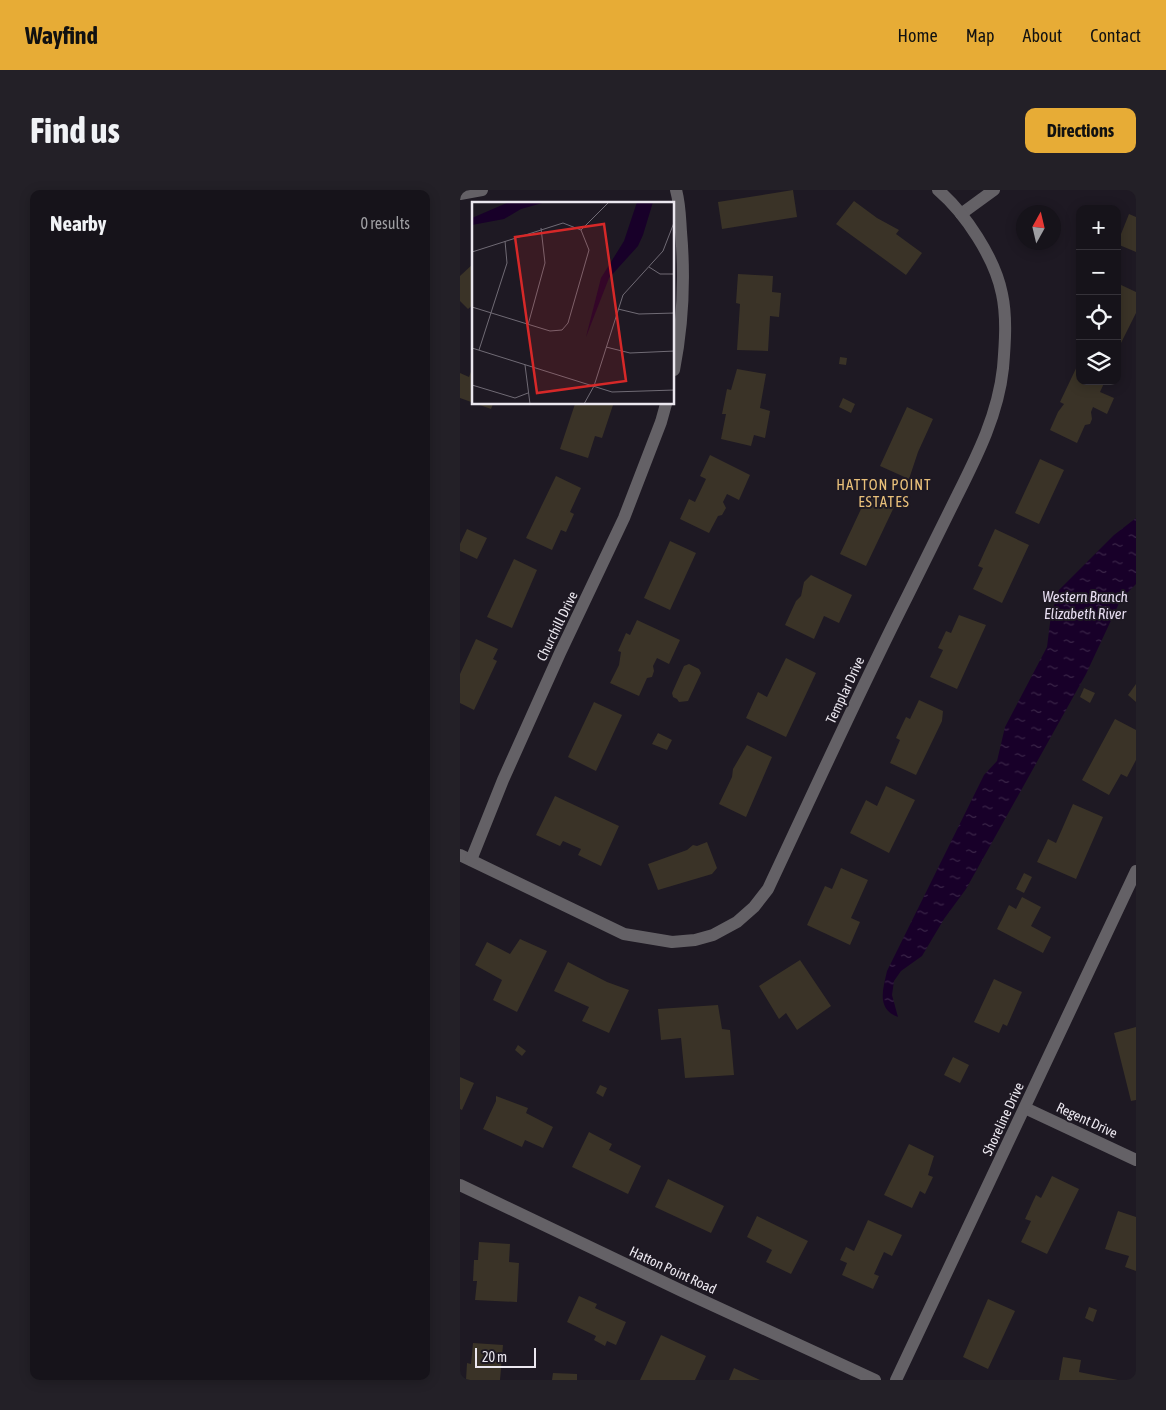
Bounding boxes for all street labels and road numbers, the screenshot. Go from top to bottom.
street label: Churchill Drive [533,588,581,664]
street label: Templar Drive [823,654,867,726]
street label: Shoreline Drive [979,1080,1027,1158]
street label: Regent Drive [1054,1099,1120,1141]
street label: Hatton Point Road [627,1243,719,1297]

